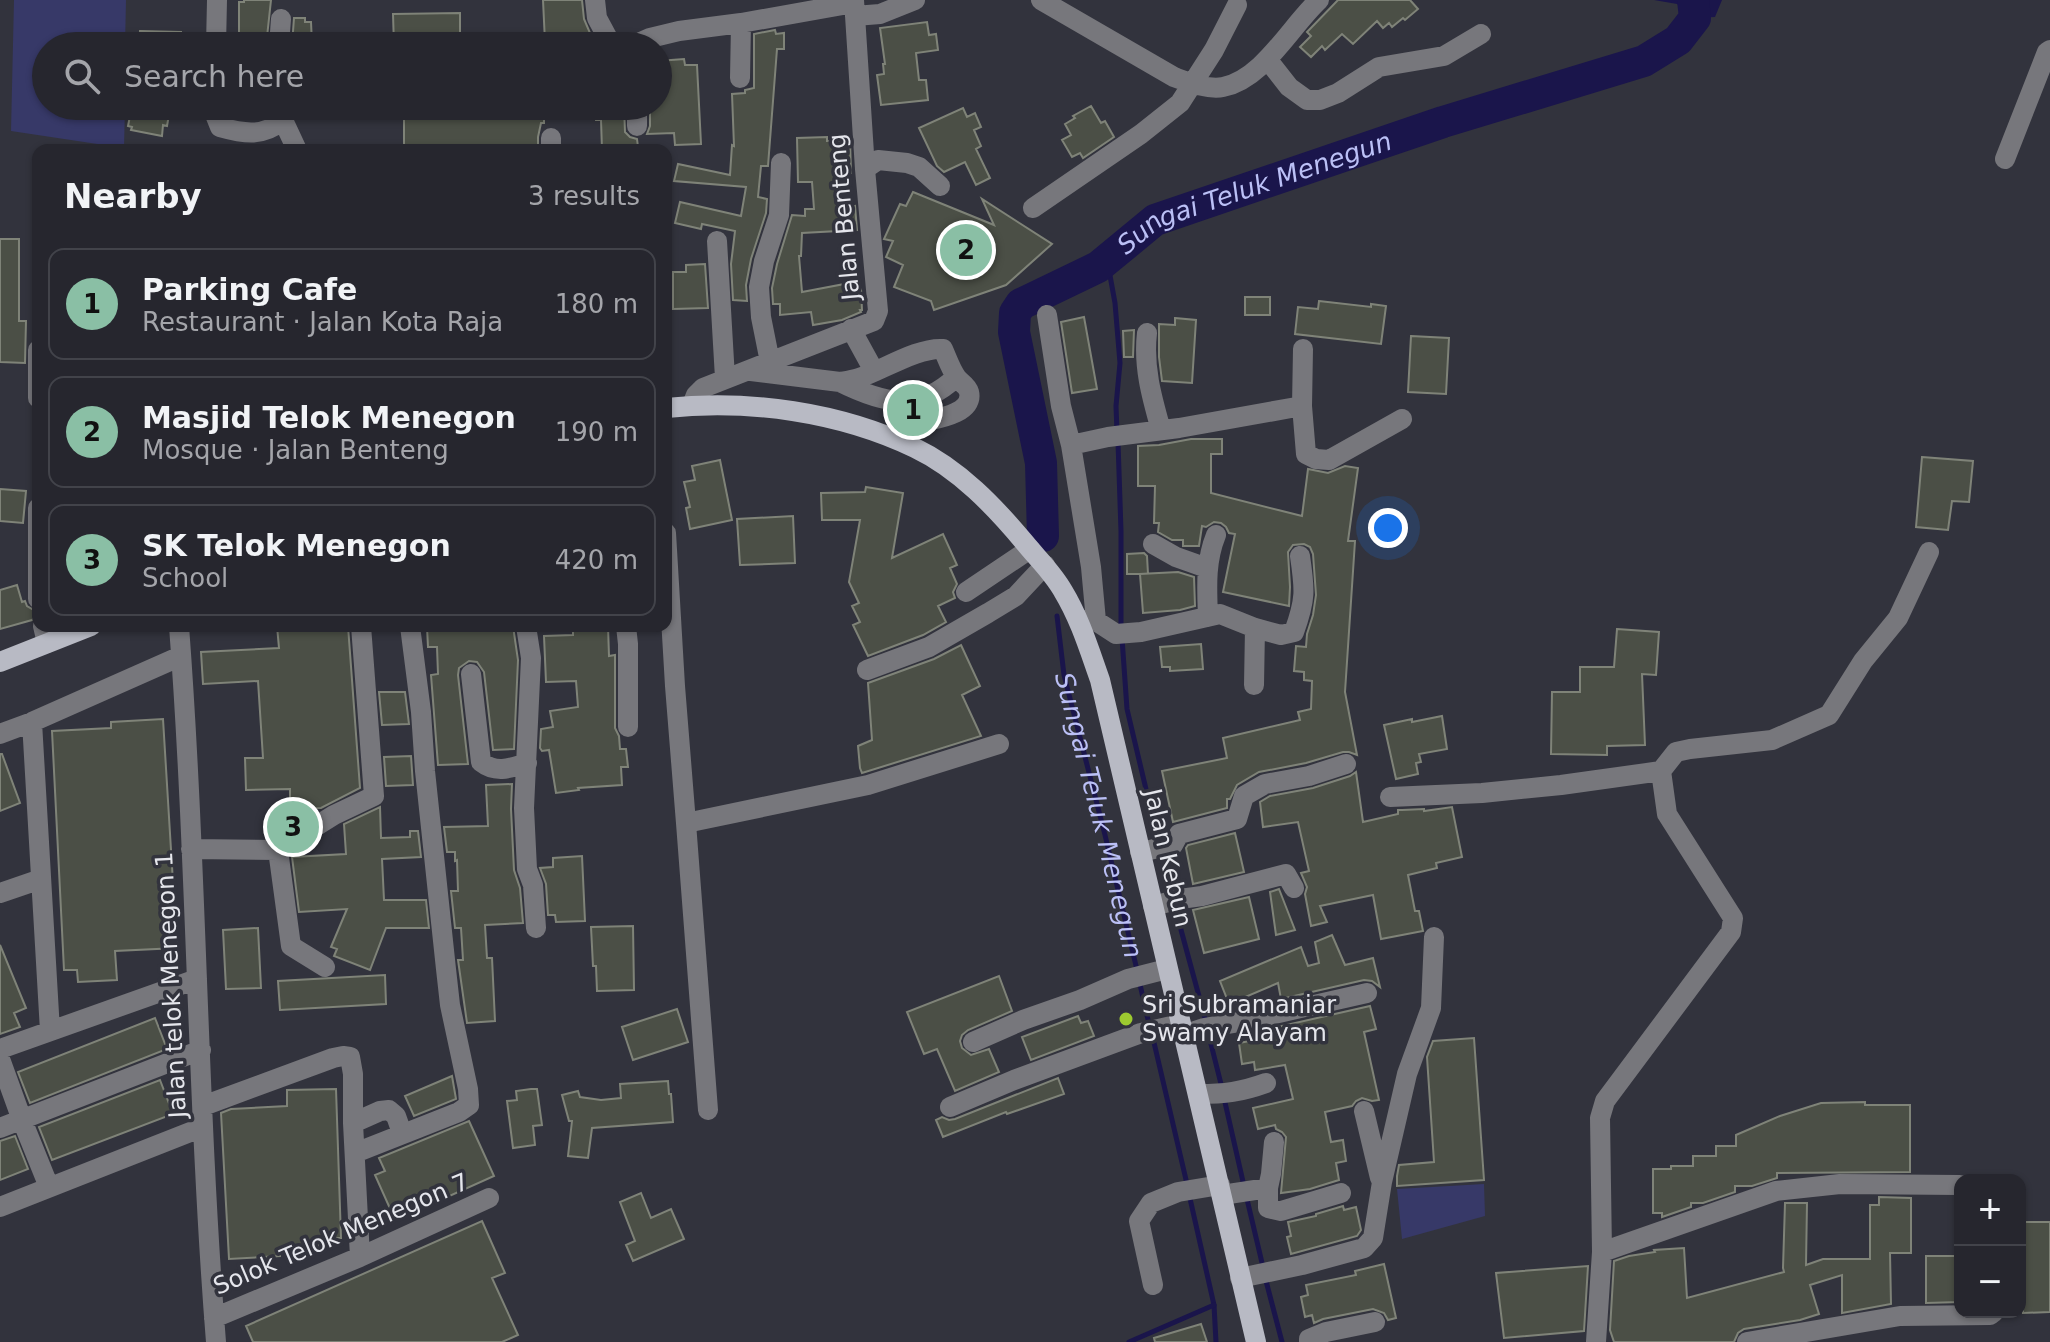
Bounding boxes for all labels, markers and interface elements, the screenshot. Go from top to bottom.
search box [32,32,672,120]
icon: search [60,54,104,98]
text: Search here [124,59,304,94]
water label: Sungai Teluk Menegun [1111,126,1395,260]
street label: Jalan Benteng [823,133,865,303]
text: Nearby [64,176,202,216]
text: 3 results [528,181,640,211]
pin: 2 [940,220,992,280]
text: Parking Cafe [142,272,357,307]
text: 1 [83,289,101,319]
text: 180 m [555,289,638,319]
text: Restaurant · Jalan Kota Raja [142,307,503,337]
pin: 1 [887,380,939,440]
text: Masjid Telok Menegon [142,400,516,435]
text: 2 [83,417,101,447]
text: 190 m [555,417,638,447]
text: Mosque · Jalan Benteng [142,435,449,465]
your location [1368,508,1408,548]
text: SK Telok Menegon [142,528,451,563]
text: 3 [83,545,101,575]
text: 420 m [555,545,638,575]
text: School [142,563,228,593]
water label: Sungai Teluk Menegun [1049,669,1149,961]
street label: Jalan Kebun [1138,784,1197,930]
pin: 3 [267,797,319,857]
street label: Jalan telok Menegon 1 [150,851,192,1121]
place label: Sri Subramaniar Swamy Alayam [1142,991,1336,1047]
marker: Sri Subramaniar Swamy Alayam [1117,1010,1135,1028]
street label: Solok Telok Menegon 7 [209,1167,473,1301]
map controls [1954,1174,2026,1318]
button: + [1954,1174,2026,1246]
button: − [1954,1246,2026,1318]

